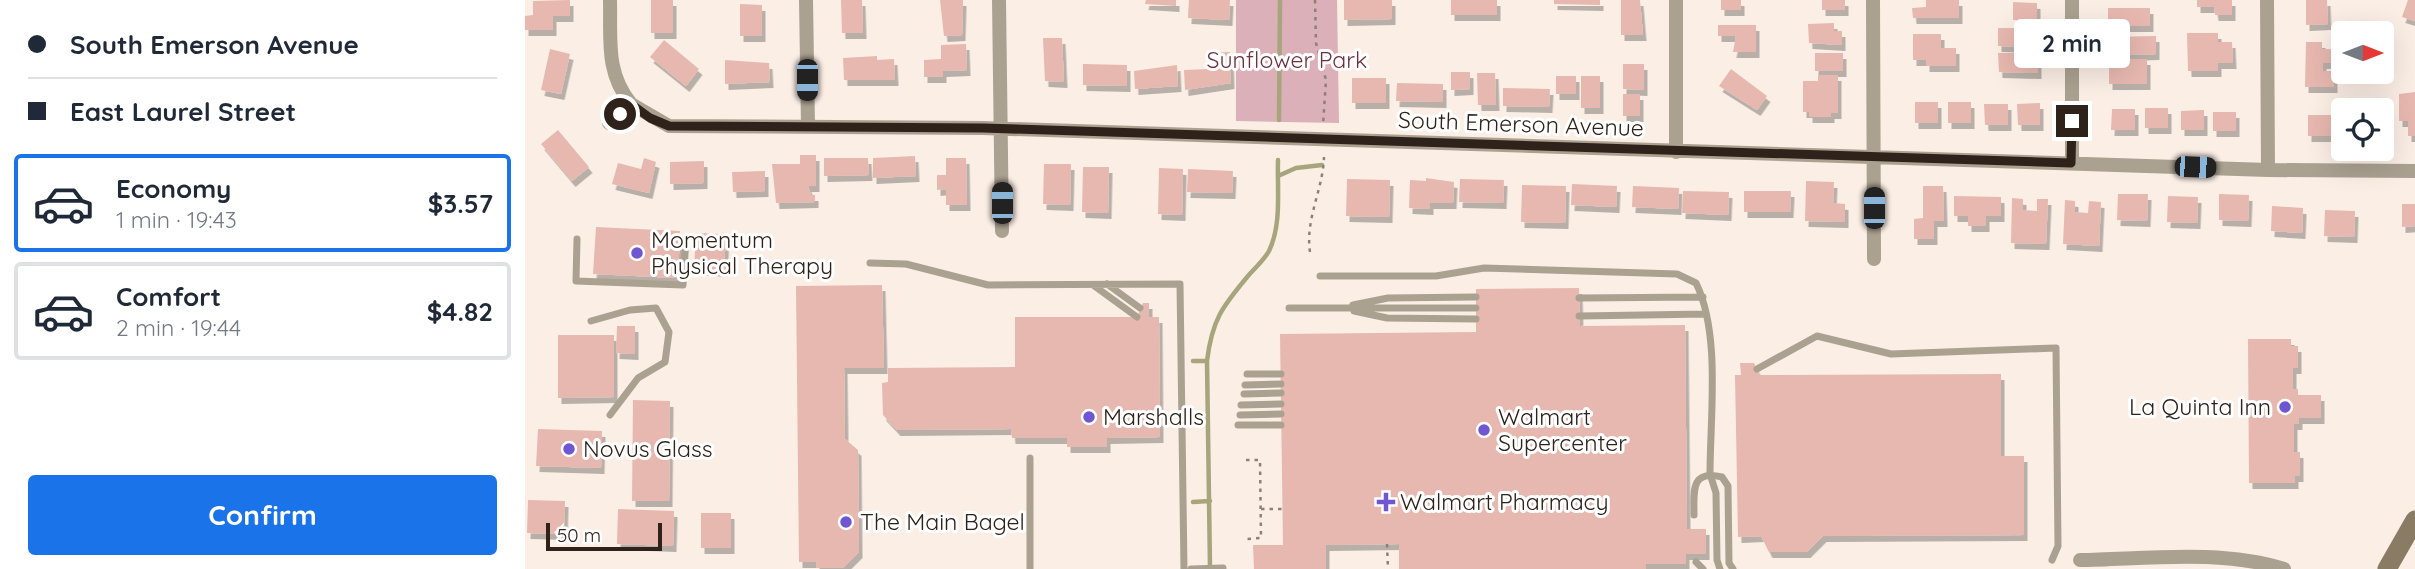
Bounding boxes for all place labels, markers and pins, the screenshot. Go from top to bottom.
place label: Momentum Physical Therapy [651,225,833,280]
marker: Momentum Physical Therapy [629,245,645,261]
place label: La Quinta Inn [2129,392,2271,421]
marker: La Quinta Inn [2277,399,2293,415]
place label: Marshalls [1103,402,1204,431]
place label: Walmart Supercenter [1498,402,1627,457]
marker: Marshalls [1081,409,1097,425]
marker: Walmart Supercenter [1476,422,1492,438]
place label: Novus Glass [583,434,713,463]
marker: Novus Glass [561,441,577,457]
place label: Walmart Pharmacy [1400,487,1609,516]
marker: Walmart Pharmacy [1378,494,1394,510]
place label: The Main Bagel [860,507,1025,536]
marker: The Main Bagel [838,514,854,530]

